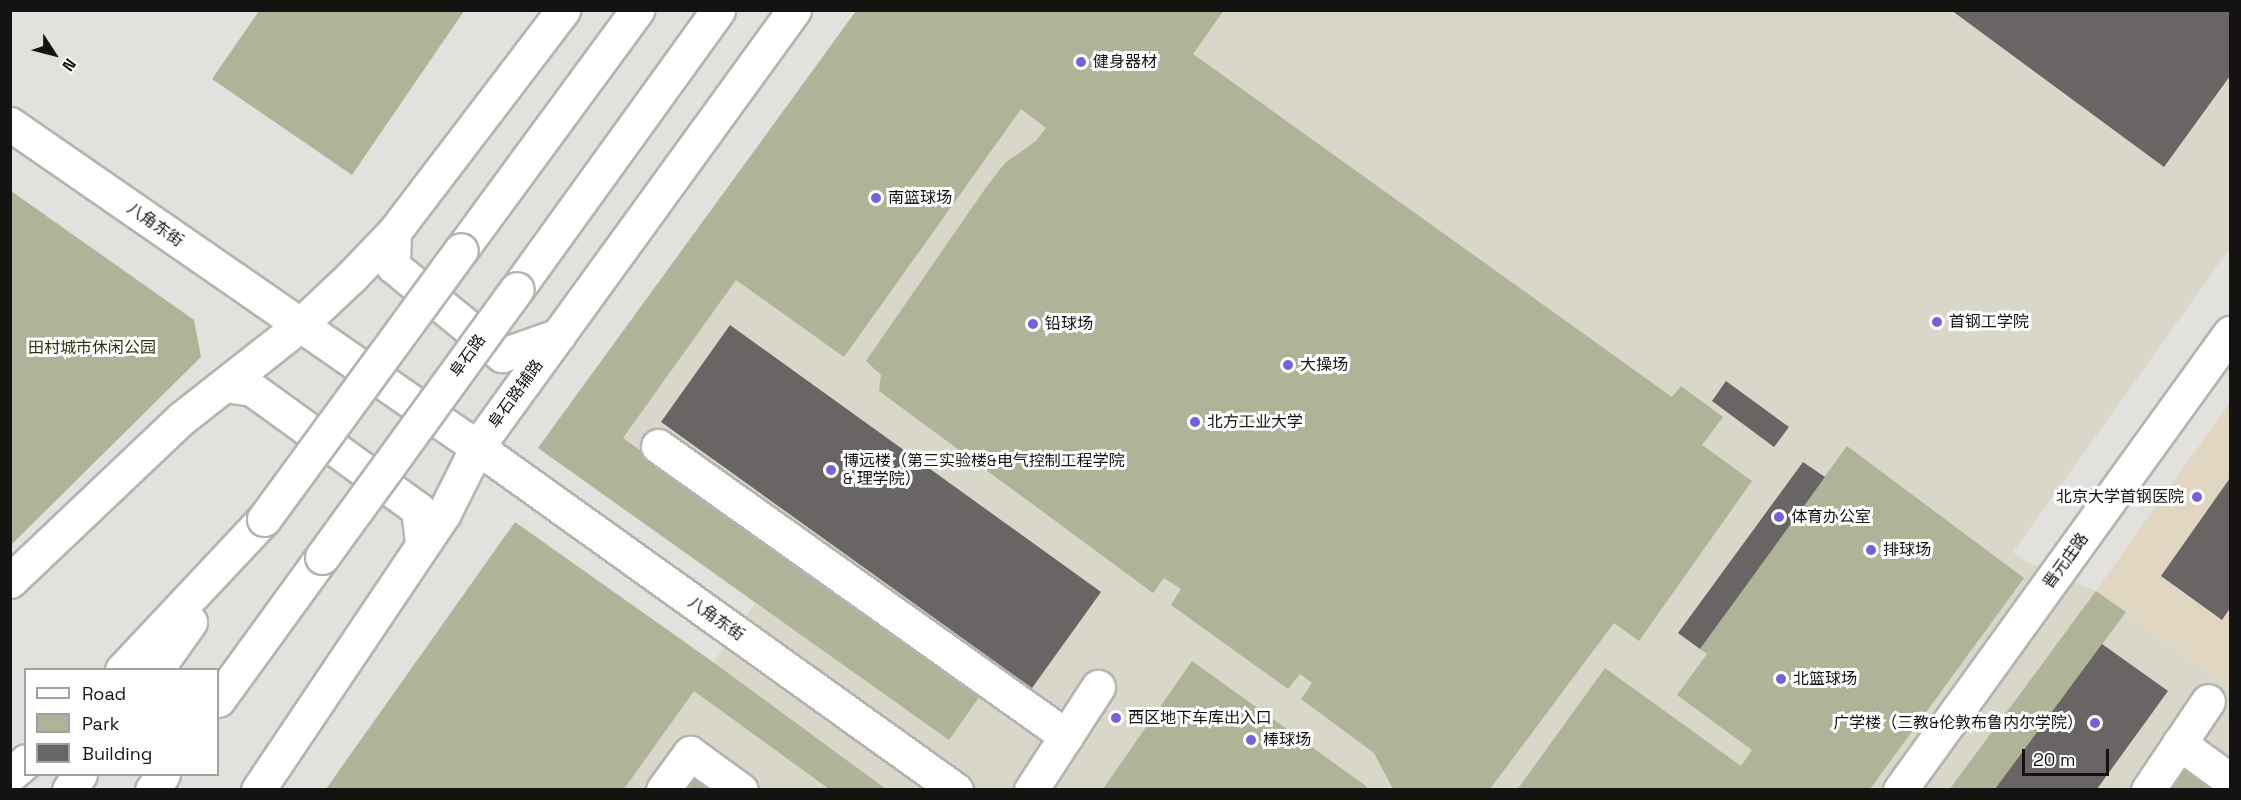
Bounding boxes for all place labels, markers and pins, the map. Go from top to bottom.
place label: 健身器材 [1093,52,1157,72]
marker: 健身器材 [1074,55,1088,69]
place label: 南篮球场 [888,188,952,208]
marker: 南篮球场 [869,191,883,205]
place label: 首钢工学院 [1949,312,2029,332]
place label: 铅球场 [1045,314,1093,334]
marker: 首钢工学院 [1930,315,1944,329]
marker: 铅球场 [1026,317,1040,331]
place label: 大操场 [1300,355,1348,375]
marker: 大操场 [1281,358,1295,372]
place label: 北方工业大学 [1207,412,1303,432]
marker: 北方工业大学 [1188,415,1202,429]
place label: 博远楼（第三实验楼&电气控制工程学院 & 理学院） [843,451,1125,489]
marker: 博远楼（第三实验楼&电气控制工程学院 & 理学院） [824,463,838,477]
place label: 北京大学首钢医院 [2056,487,2184,507]
marker: 北京大学首钢医院 [2188,488,2206,506]
place label: 体育办公室 [1791,507,1871,527]
marker: 体育办公室 [1772,510,1786,524]
place label: 排球场 [1883,540,1931,560]
marker: 排球场 [1864,543,1878,557]
place label: 北篮球场 [1793,669,1857,689]
marker: 北篮球场 [1774,672,1788,686]
place label: 西区地下车库出入口 [1128,708,1272,728]
marker: 西区地下车库出入口 [1109,711,1123,725]
place label: 广学楼（三教&伦敦布鲁内尔学院） [1833,713,2083,733]
marker: 广学楼（三教&伦敦布鲁内尔学院） [2088,716,2102,730]
place label: 棒球场 [1263,730,1311,750]
marker: 棒球场 [1244,733,1258,747]

